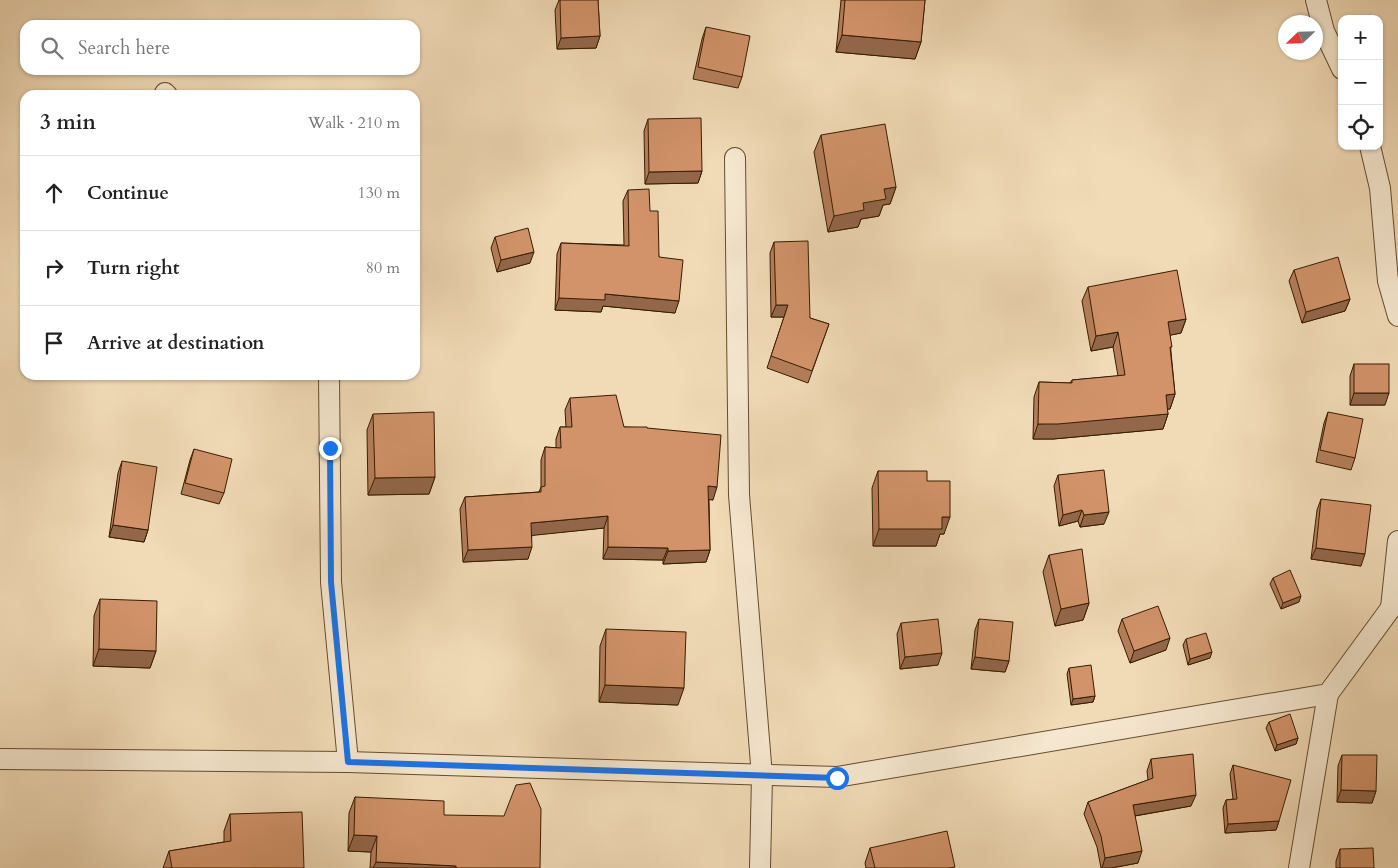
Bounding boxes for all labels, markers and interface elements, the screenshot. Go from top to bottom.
north arrow [1278,15,1323,60]
map controls [1338,15,1383,150]
button: + [1338,15,1383,60]
search box [20,20,420,75]
icon: search [38,34,66,62]
text: Search here [78,35,170,61]
button: − [1338,60,1383,105]
button: locate [1338,105,1383,150]
text: 3 min [40,108,96,137]
text: Walk · 210 m [308,112,400,134]
icon: ahead [40,179,68,207]
text: Continue [87,180,169,206]
text: 130 m [358,182,400,204]
icon: right [40,254,68,282]
text: Turn right [87,255,179,281]
text: 80 m [366,257,400,279]
icon: arrive [40,329,68,357]
text: Arrive at destination [87,330,264,356]
route end [319,437,342,460]
route start [826,767,849,790]

